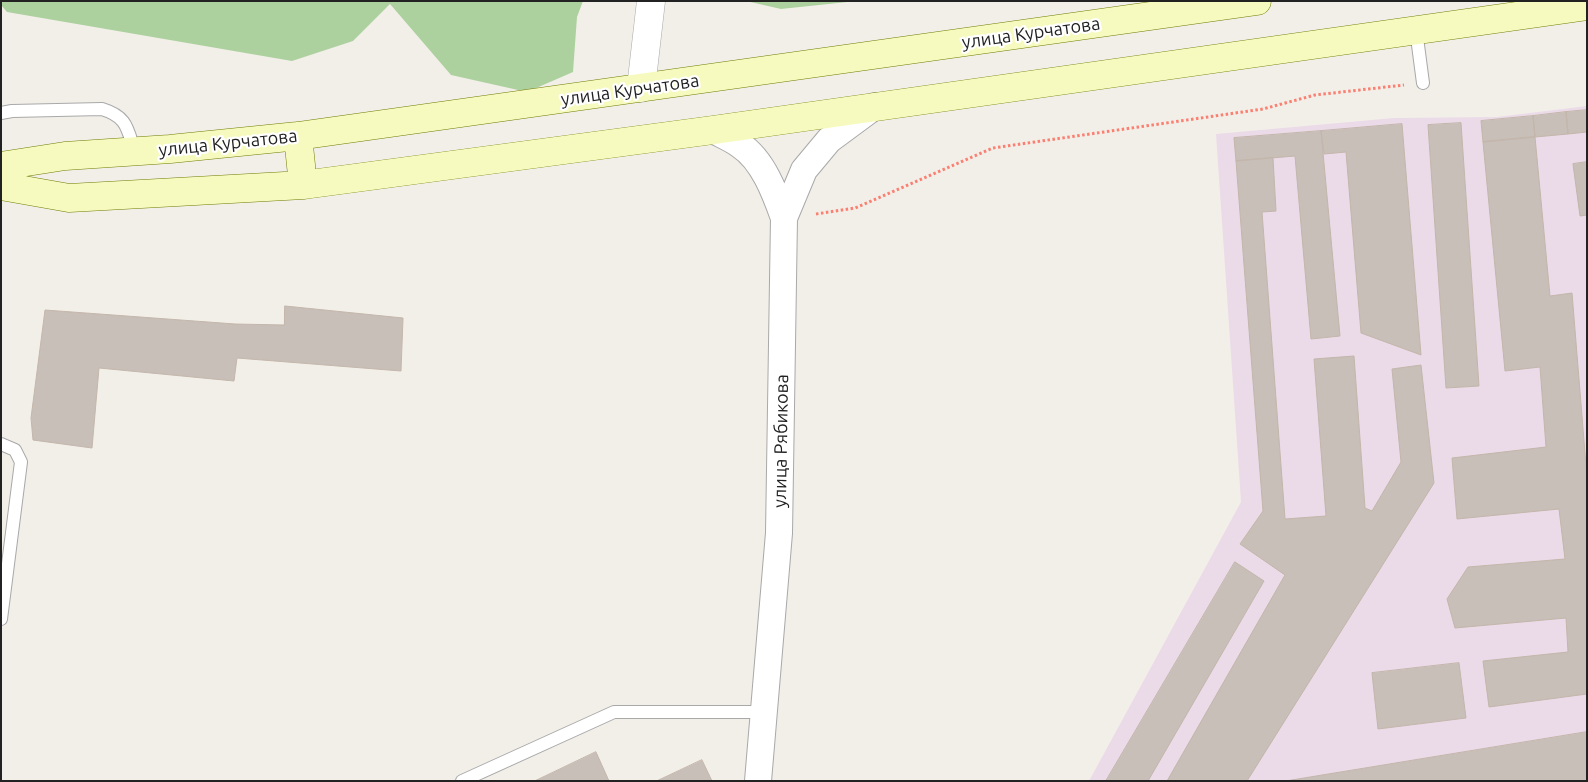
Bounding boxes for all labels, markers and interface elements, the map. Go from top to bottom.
street label: улица Курчатова [961,13,1101,53]
street label: улица Курчатова [560,70,700,110]
street label: улица Курчатова [158,125,298,161]
street label: улица Рябикова [769,374,793,508]

